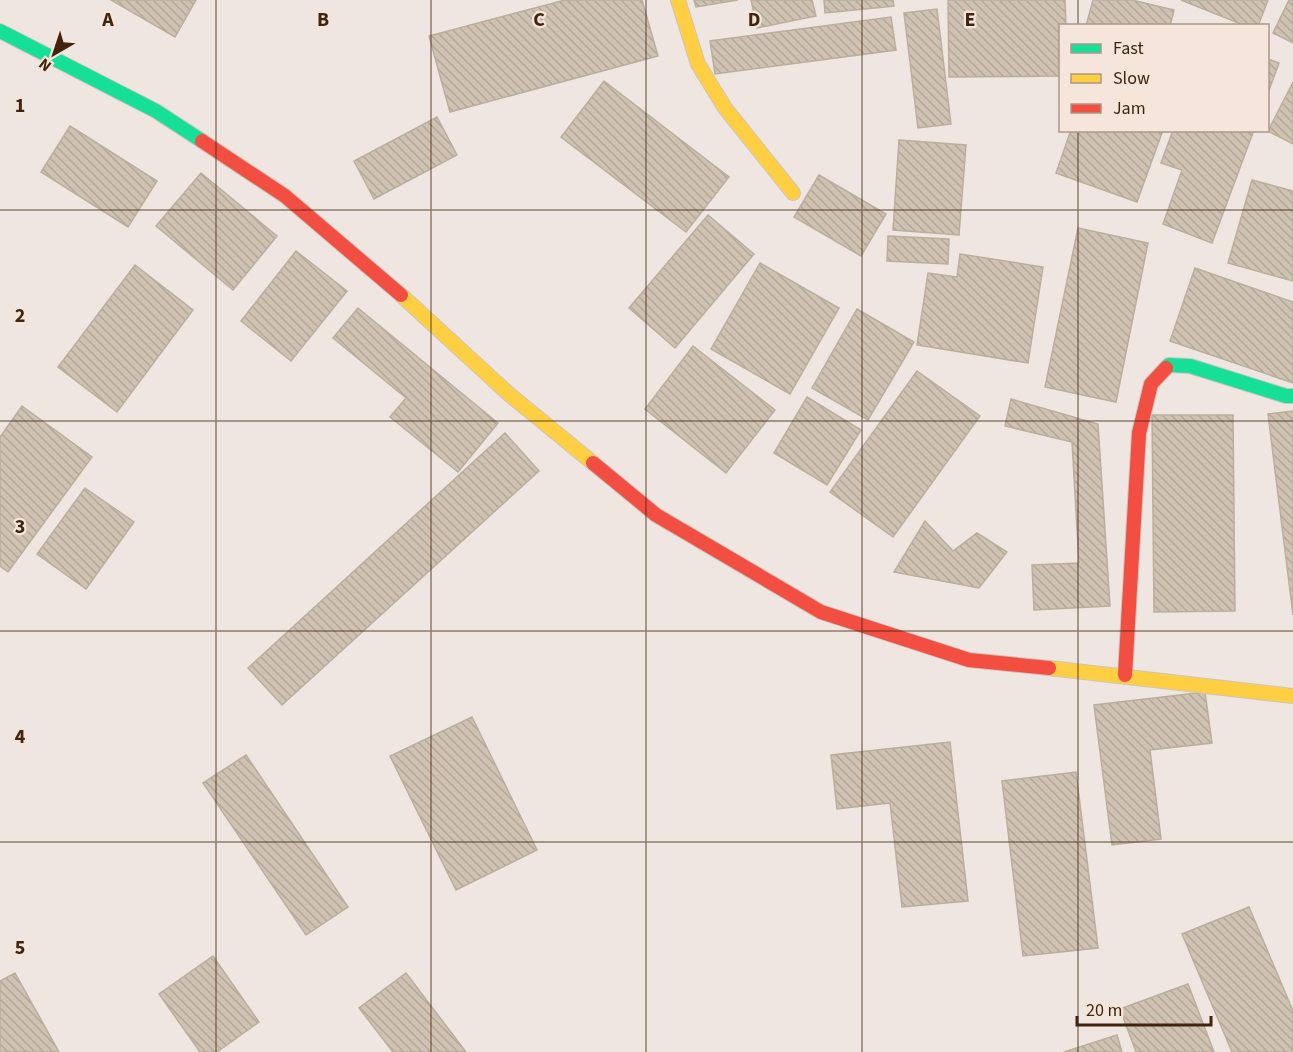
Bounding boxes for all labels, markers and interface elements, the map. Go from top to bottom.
text: A [101,6,114,34]
text: B [317,6,329,34]
text: C [533,6,545,34]
text: D [748,6,760,34]
text: E [965,6,975,34]
north arrow [24,24,84,84]
legend [1059,24,1269,132]
text: Fast [1113,36,1144,61]
text: N [34,53,56,77]
text: Slow [1113,66,1150,91]
text: 1 [15,92,25,120]
text: Jam [1113,96,1146,121]
text: 2 [15,302,25,330]
text: 3 [15,513,25,541]
text: 4 [15,723,26,751]
text: 5 [15,934,25,962]
scale bar [1077,989,1210,1027]
text: 20 m [1086,998,1122,1023]

